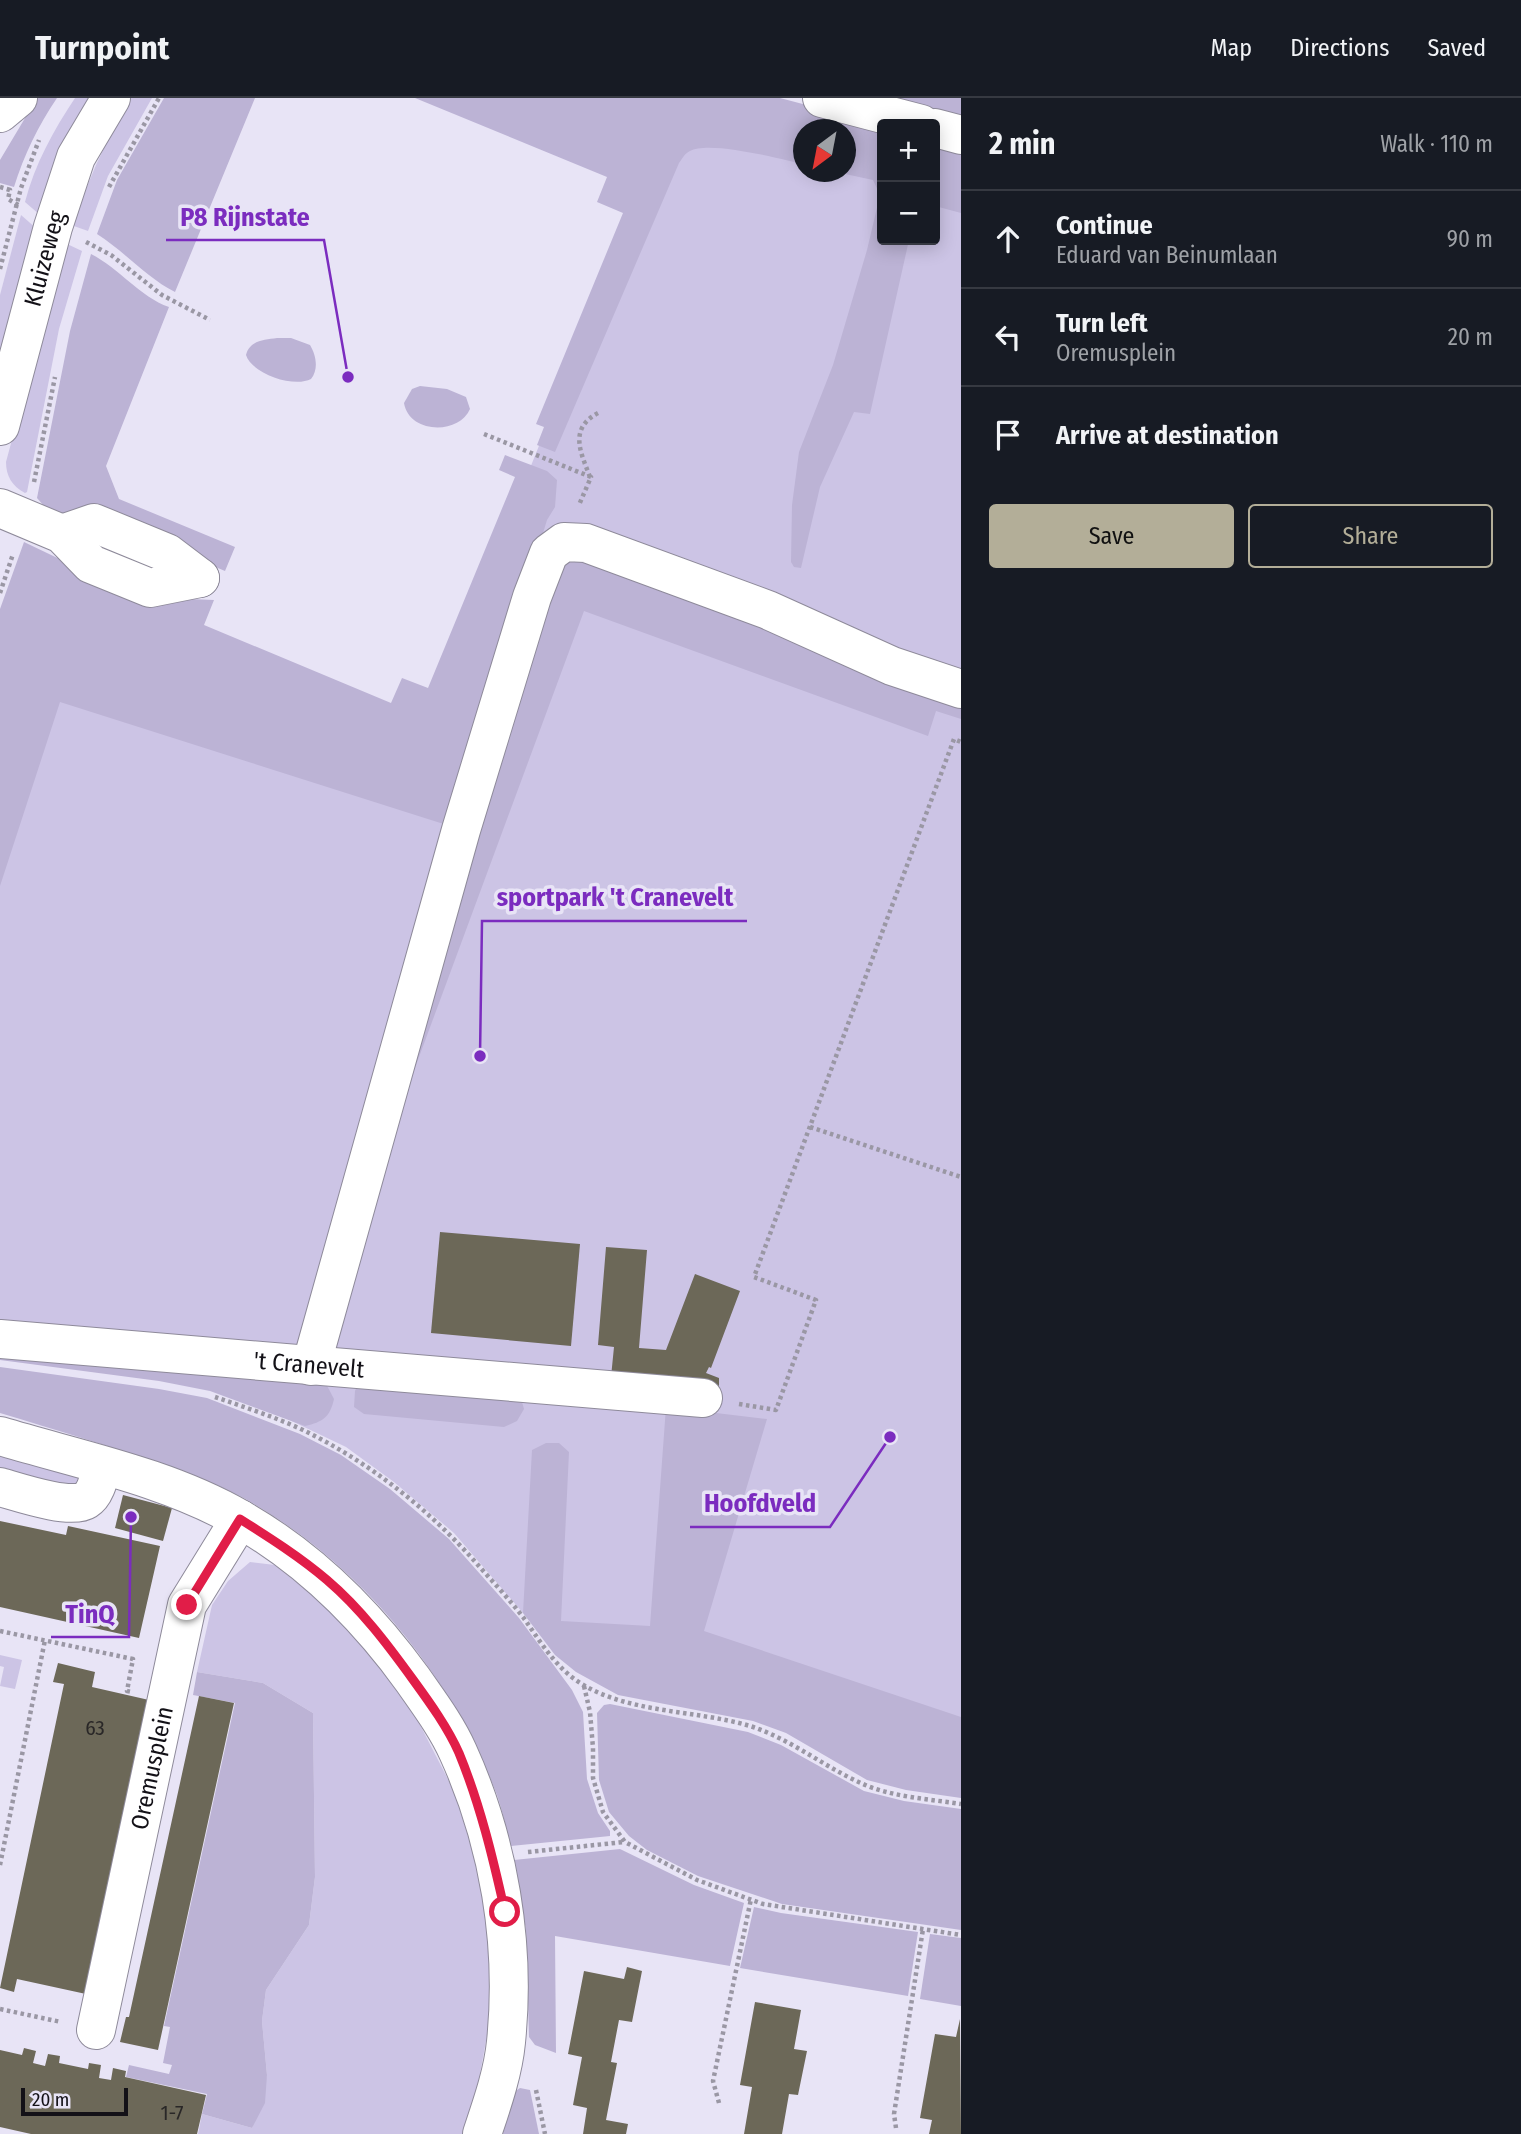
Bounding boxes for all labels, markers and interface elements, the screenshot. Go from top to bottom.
text: Turnpoint [35,28,169,68]
text: Map [1211,34,1252,62]
text: Directions [1290,34,1389,62]
text: Saved [1427,34,1486,62]
north arrow [793,119,856,182]
map controls [877,119,940,245]
button: + [877,119,940,182]
text: 2 min [989,126,1056,162]
text: Walk · 110 m [1380,130,1493,158]
button: − [877,182,940,245]
callout: P8 Rijnstate [166,193,324,240]
text: P8 Rijnstate [180,202,310,233]
street label: Kluizeweg [18,207,71,310]
text: Continue [1056,210,1153,241]
icon: ahead [989,220,1027,258]
text: 90 m [1447,225,1493,253]
text: Eduard van Beinumlaan [1056,241,1278,269]
text: Turn left [1056,308,1148,339]
icon: left [989,318,1027,356]
text: 20 m [1448,323,1493,351]
text: Oremusplein [1056,339,1176,367]
icon: arrive [989,416,1027,454]
text: Arrive at destination [1056,420,1279,451]
button: Save [989,504,1234,568]
button: Share [1248,504,1493,568]
callout: sportpark 't Cranevelt [482,874,747,921]
text: sportpark 't Cranevelt [497,882,734,913]
street label: 't Cranevelt [252,1346,365,1384]
callout: Hoofdveld [690,1480,830,1527]
text: Hoofdveld [704,1488,816,1519]
route end [171,1589,202,1620]
callout: TinQ [51,1590,129,1637]
text: TinQ [65,1599,115,1630]
street label: Oremusplein [125,1704,179,1832]
house number: 63 [85,1715,105,1741]
route start [489,1896,520,1927]
scale bar [21,2085,128,2117]
text: 20 m [32,2088,69,2111]
house number: 1-7 [160,2100,184,2126]

